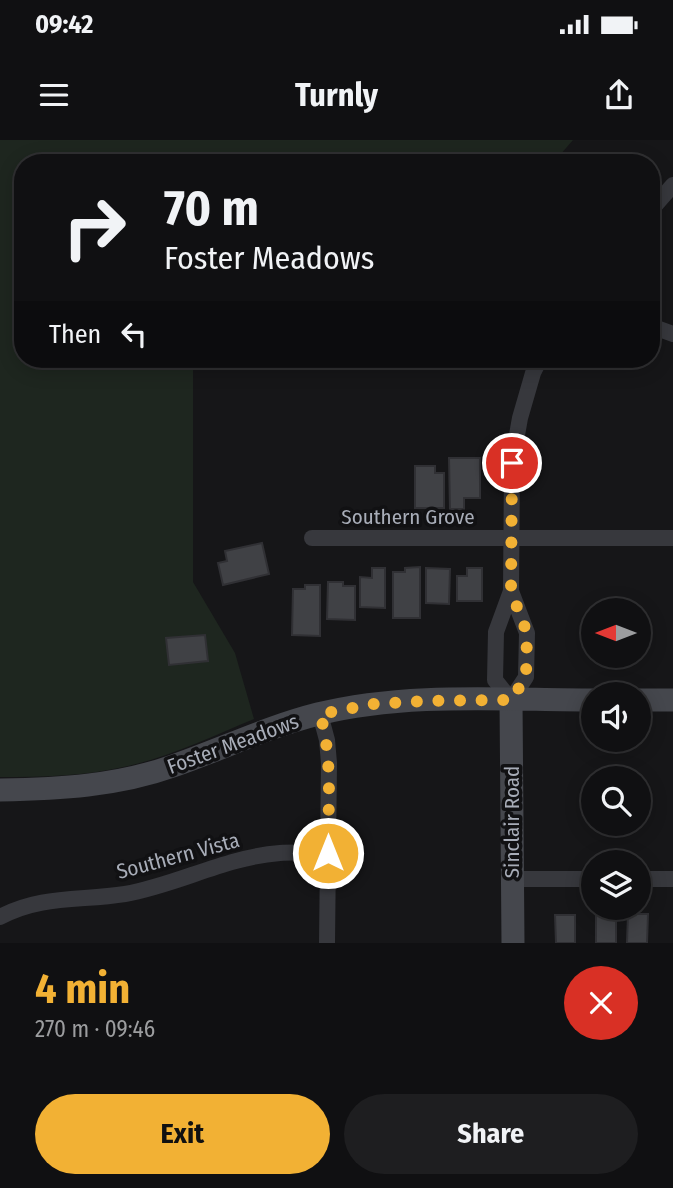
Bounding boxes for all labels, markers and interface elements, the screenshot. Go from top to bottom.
text: 09:42 [35,9,93,40]
icon: menu [35,76,73,114]
text: Turnly [295,76,378,114]
icon: share [600,76,638,114]
text: 70 m [164,179,259,238]
icon: right [49,182,140,273]
text: Foster Meadows [164,239,374,277]
icon: left [115,315,153,353]
text: Then [49,319,101,350]
pin [482,433,542,493]
icon: arrive [493,444,531,482]
street label: Southern Grove [341,504,475,530]
north arrow [581,598,651,668]
map controls [581,598,651,920]
button: sound [581,682,651,752]
street label: Foster Meadows [164,708,302,780]
street label: Sinclair Road [499,766,525,878]
button: search [581,766,651,836]
position arrow [291,816,365,890]
street label: Southern Vista [114,827,242,885]
button: layers [581,850,651,920]
text: 4 min [35,964,130,1014]
button: close [564,966,638,1040]
text: 270 m · 09:46 [35,1015,155,1043]
button: Exit [35,1094,330,1174]
button: Share [344,1094,638,1174]

